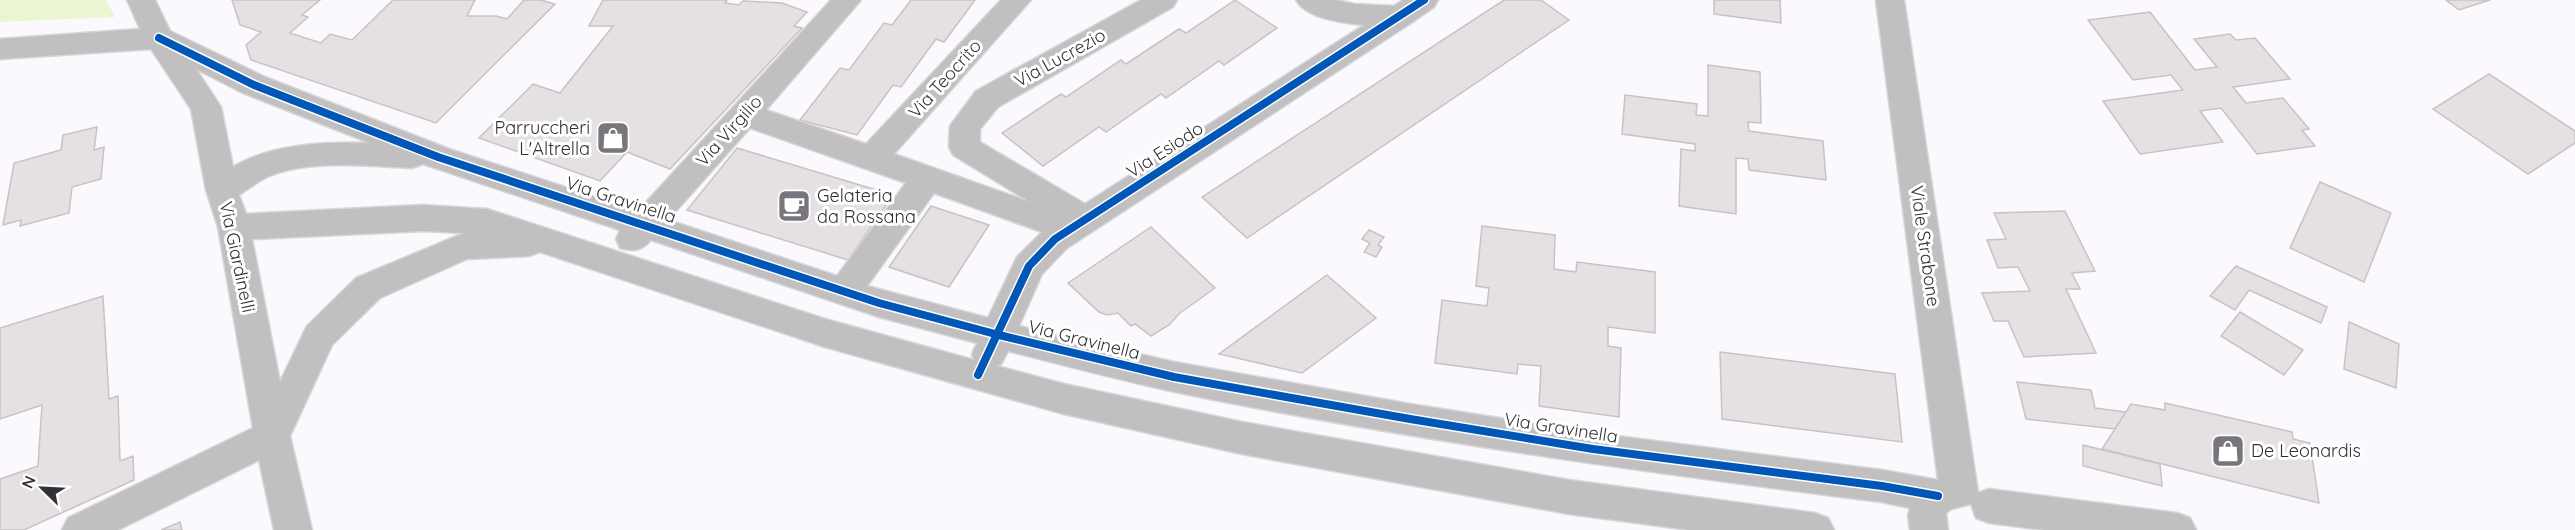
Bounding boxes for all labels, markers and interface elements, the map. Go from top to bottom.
street label: Via Lucrezio [1010,23,1109,92]
street label: Via Teocrito [903,34,986,123]
street label: Via Virgilio [691,90,767,171]
place label: Parruccheri L'Altrella [495,116,590,160]
street label: Via Esiodo [1122,116,1207,183]
shop icon: Parruccheri L'Altrella [595,120,631,156]
street label: Via Gravinella [563,171,679,228]
place label: Gelateria da Rossana [817,184,916,228]
street label: Viale Strabone [1906,184,1945,308]
cafe icon: Gelateria da Rossana [776,188,812,224]
street label: Via Giardinelli [215,199,260,315]
street label: Via Gravinella [1026,314,1143,365]
street label: Via Gravinella [1503,407,1620,448]
shop icon: De Leonardis [2210,433,2246,469]
place label: De Leonardis [2251,439,2361,462]
north arrow [12,458,72,518]
text: N [17,472,40,491]

